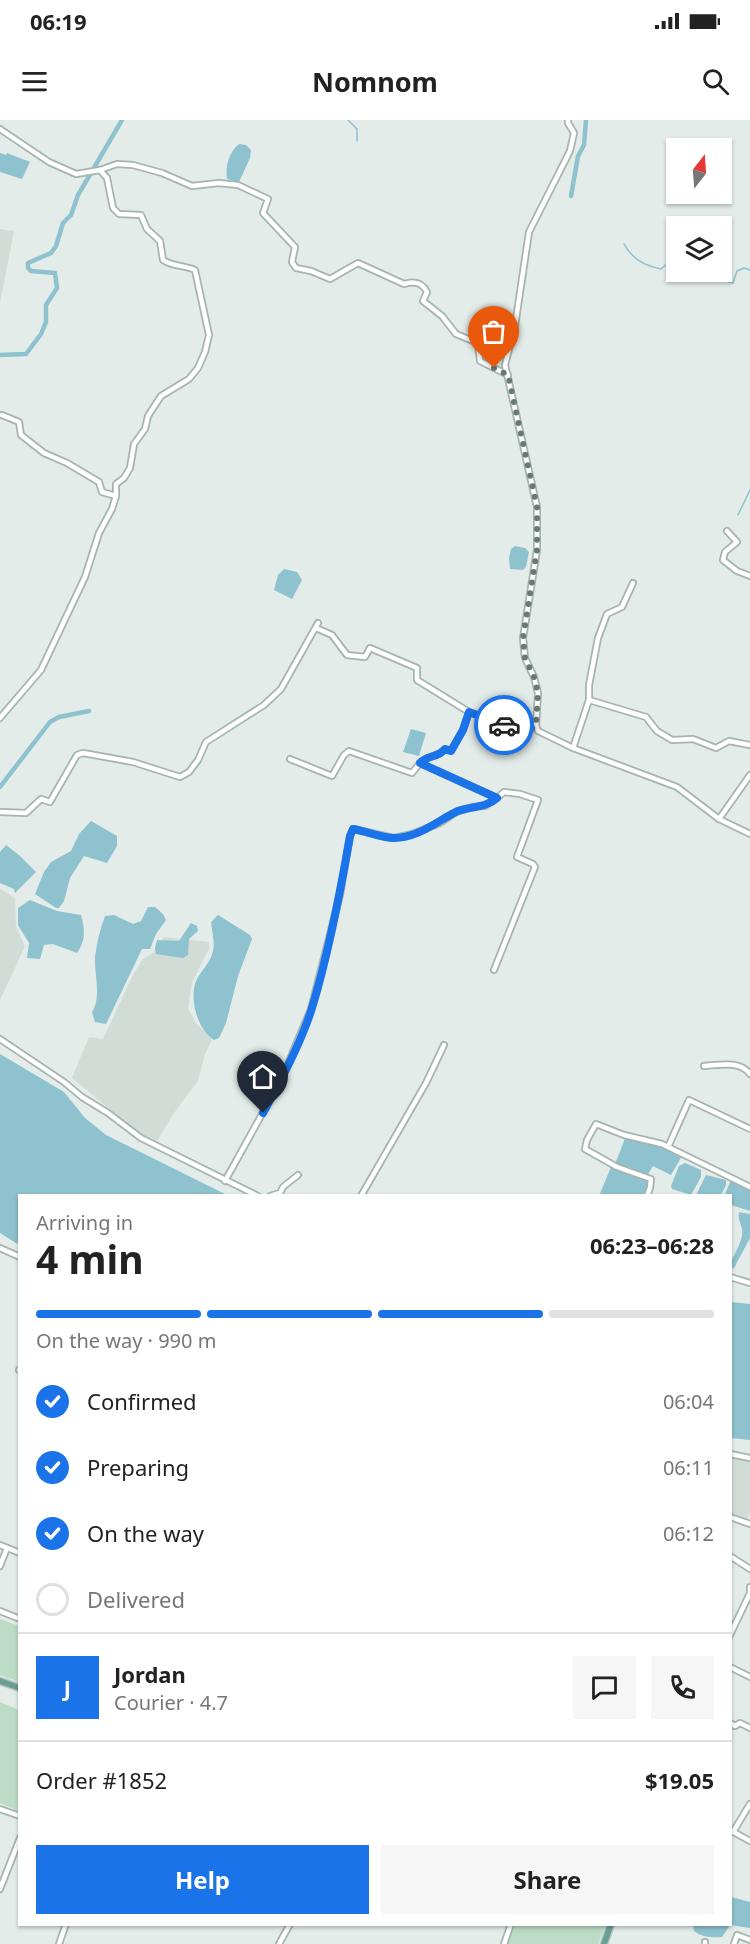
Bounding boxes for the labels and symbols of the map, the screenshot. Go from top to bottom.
north arrow [666,138,732,204]
pin [468,306,519,368]
courier [474,695,534,755]
pin [237,1051,288,1113]

